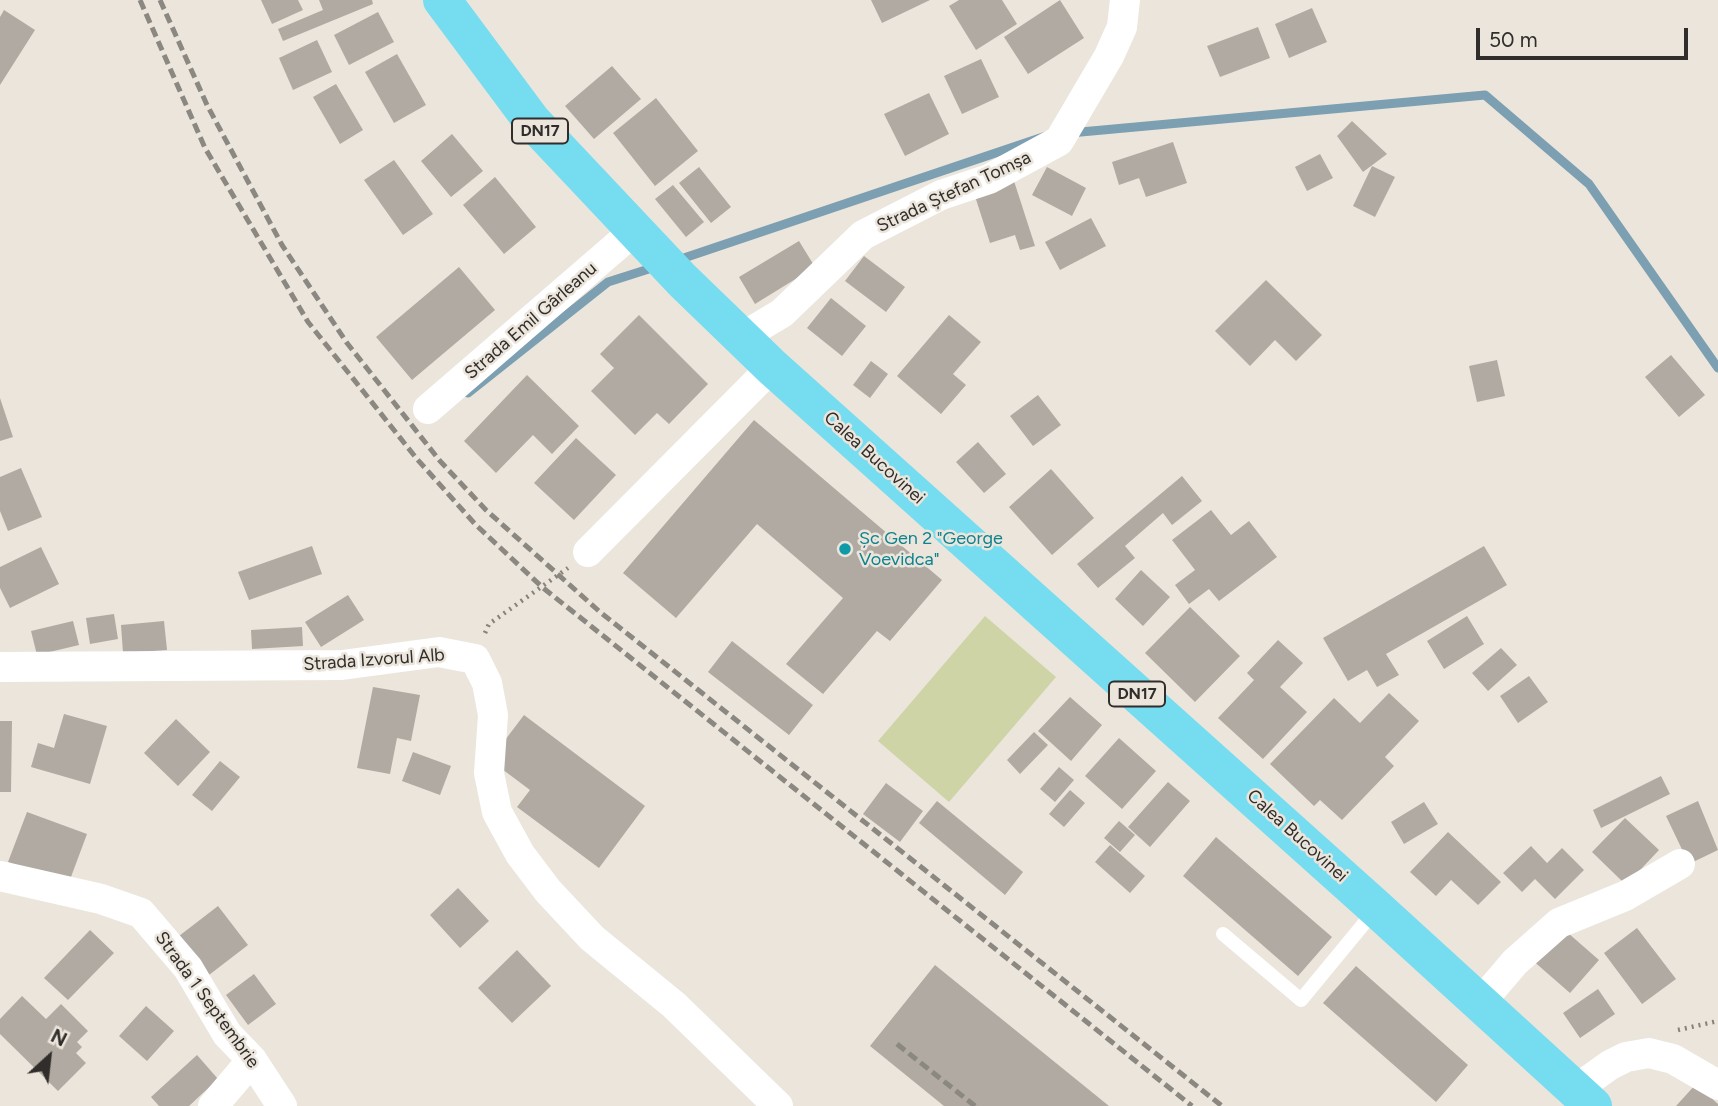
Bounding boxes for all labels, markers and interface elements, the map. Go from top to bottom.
scale bar [1480,14,1692,58]
text: 50 m [1489,27,1538,52]
road number: DN17 [512,119,568,144]
street label: Strada Ștefan Tomșa [874,147,1034,237]
street label: Strada Emil Gârleanu [461,258,601,384]
street label: Calea Bucovinei [819,407,929,509]
place label: Șc Gen 2 "George Voevidca" [859,528,1003,570]
marker: Șc Gen 2 "George Voevidca" [837,541,853,557]
street label: Strada Izvorul Alb [303,644,445,676]
road number: DN17 [1109,681,1165,706]
street label: Calea Bucovinei [1242,785,1352,887]
street label: Strada 1 Septembrie [150,928,264,1072]
north arrow [14,1022,84,1092]
text: N [47,1024,71,1051]

